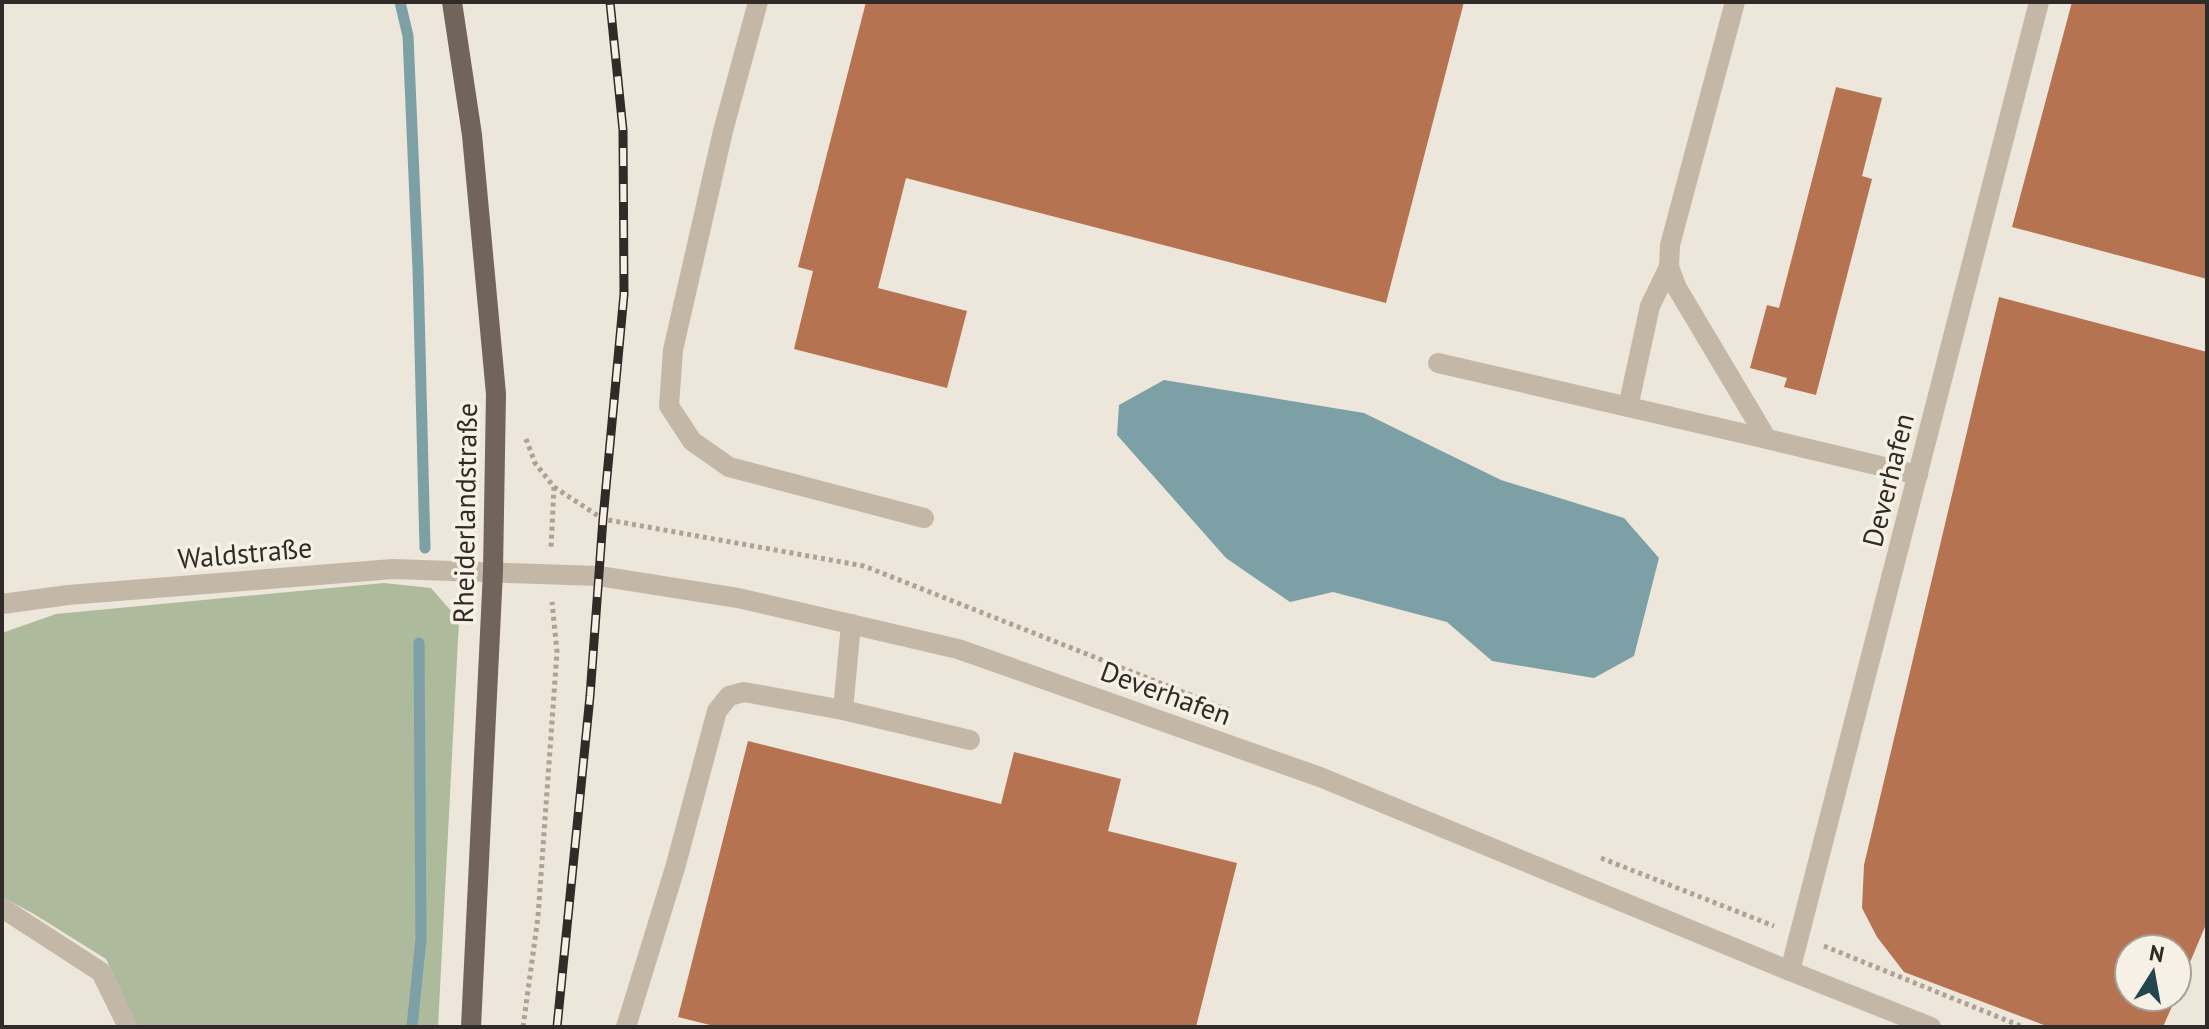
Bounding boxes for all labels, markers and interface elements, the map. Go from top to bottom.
street label: Rheiderlandstraße [444,402,485,624]
street label: Deverhafen [1853,409,1922,550]
street label: Waldstraße [176,528,314,577]
street label: Deverhafen [1096,652,1237,733]
north arrow [2113,933,2193,1013]
text: N [2147,938,2167,968]

